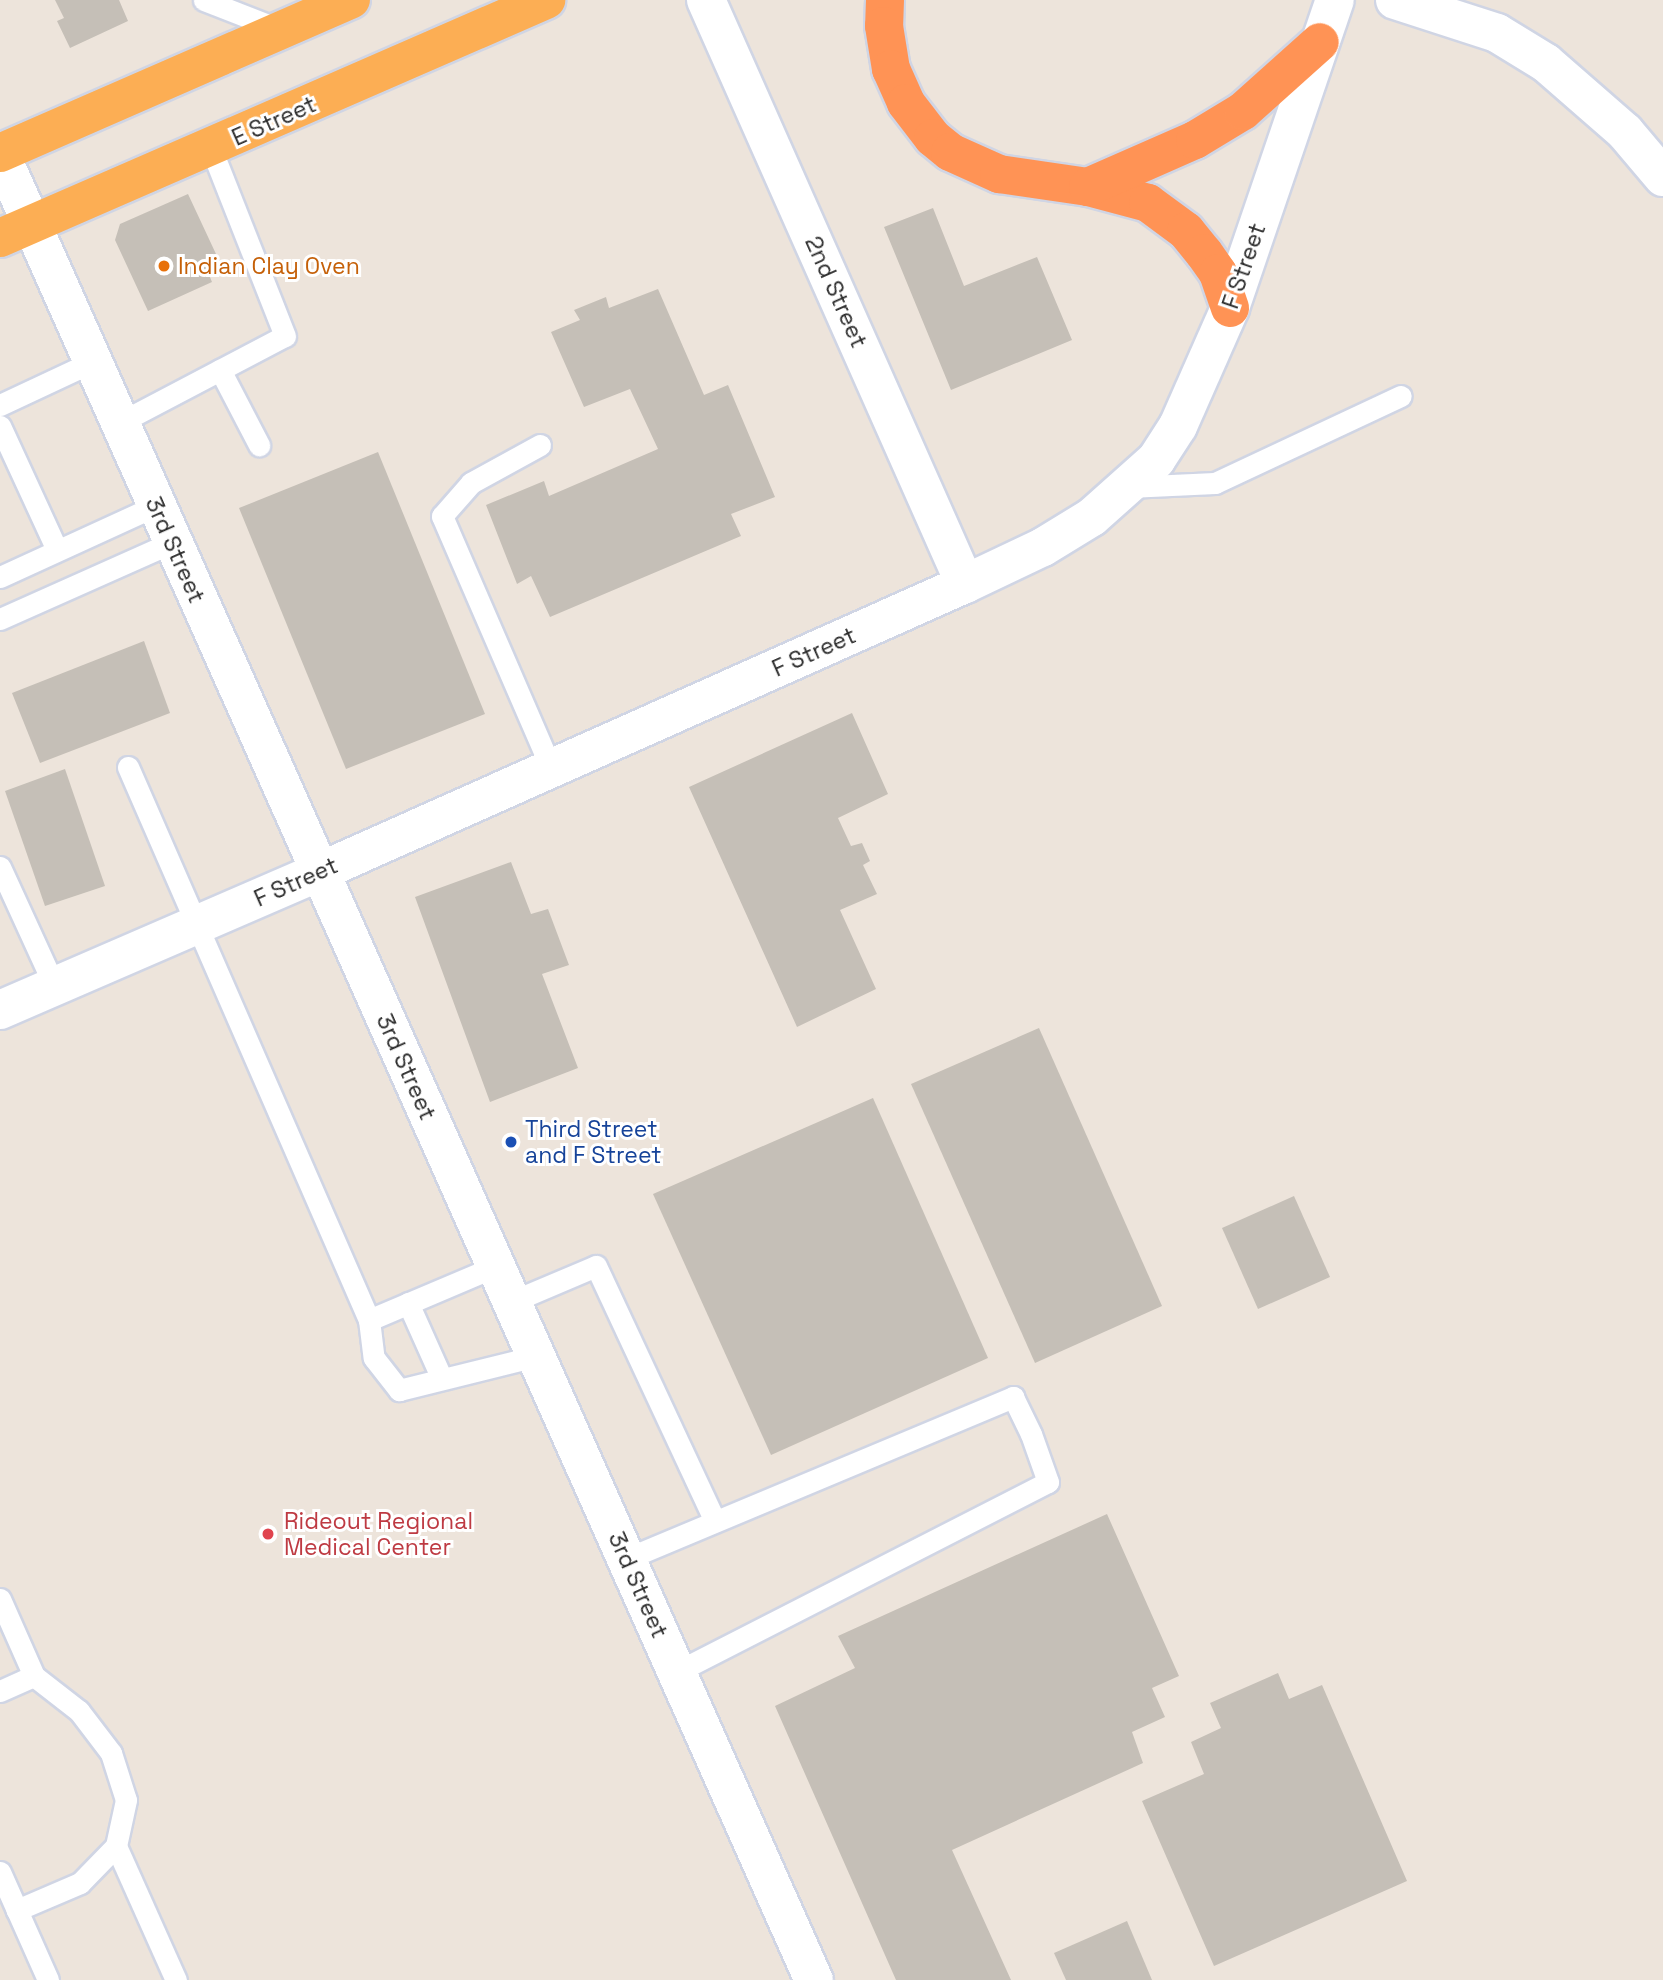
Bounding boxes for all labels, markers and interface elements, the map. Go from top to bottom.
street label: E Street [228,90,320,152]
street label: F Street [1217,220,1271,312]
street label: 2nd Street [799,232,873,352]
place label: Indian Clay Oven [178,252,360,280]
marker: Indian Clay Oven [156,258,172,274]
street label: 3rd Street [139,493,211,607]
street label: F Street [768,621,860,683]
street label: F Street [250,851,342,913]
street label: 3rd Street [370,1010,442,1124]
place label: Third Street and F Street [525,1115,662,1169]
marker: Third Street and F Street [503,1134,519,1150]
place label: Rideout Regional Medical Center [284,1507,473,1561]
marker: Rideout Regional Medical Center [258,1524,278,1544]
street label: 3rd Street [602,1528,674,1642]

